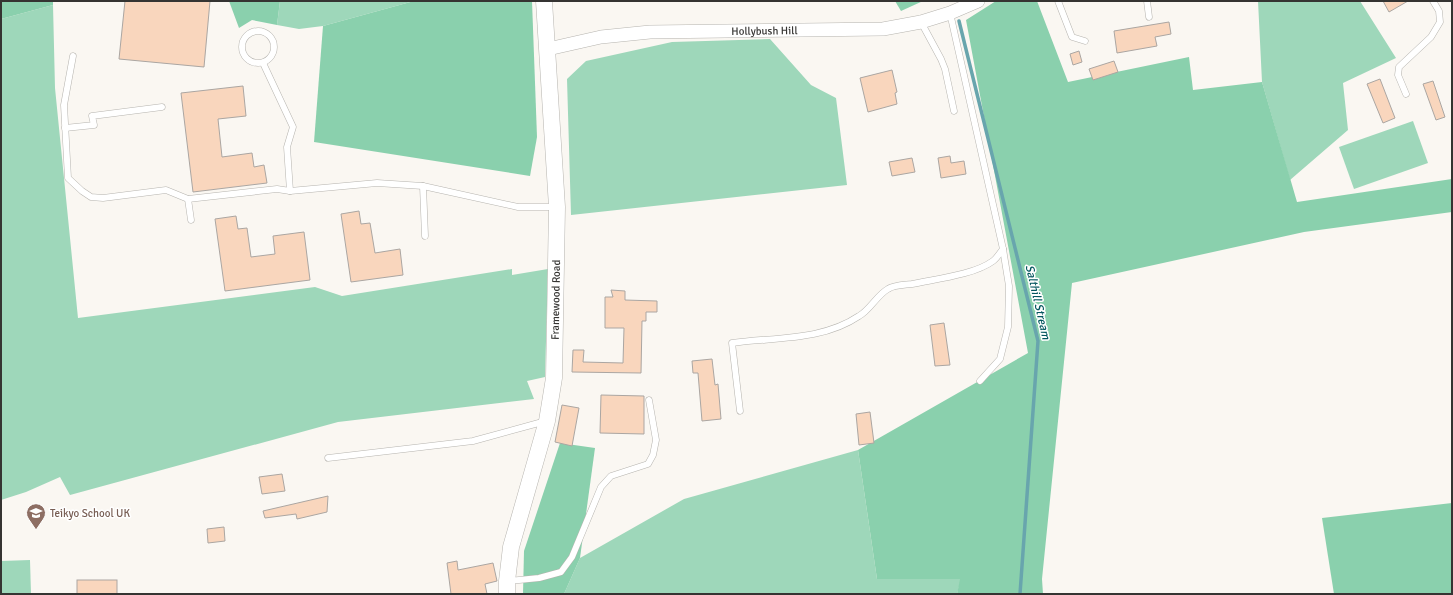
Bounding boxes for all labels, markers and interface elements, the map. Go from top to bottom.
street label: Hollybush Hill [731,24,798,38]
street label: Framewood Road [549,259,563,340]
water label: Salthill Stream [1022,263,1054,341]
school or university icon: Teikyo School UK [25,502,47,530]
place label: Teikyo School UK [50,507,130,520]

